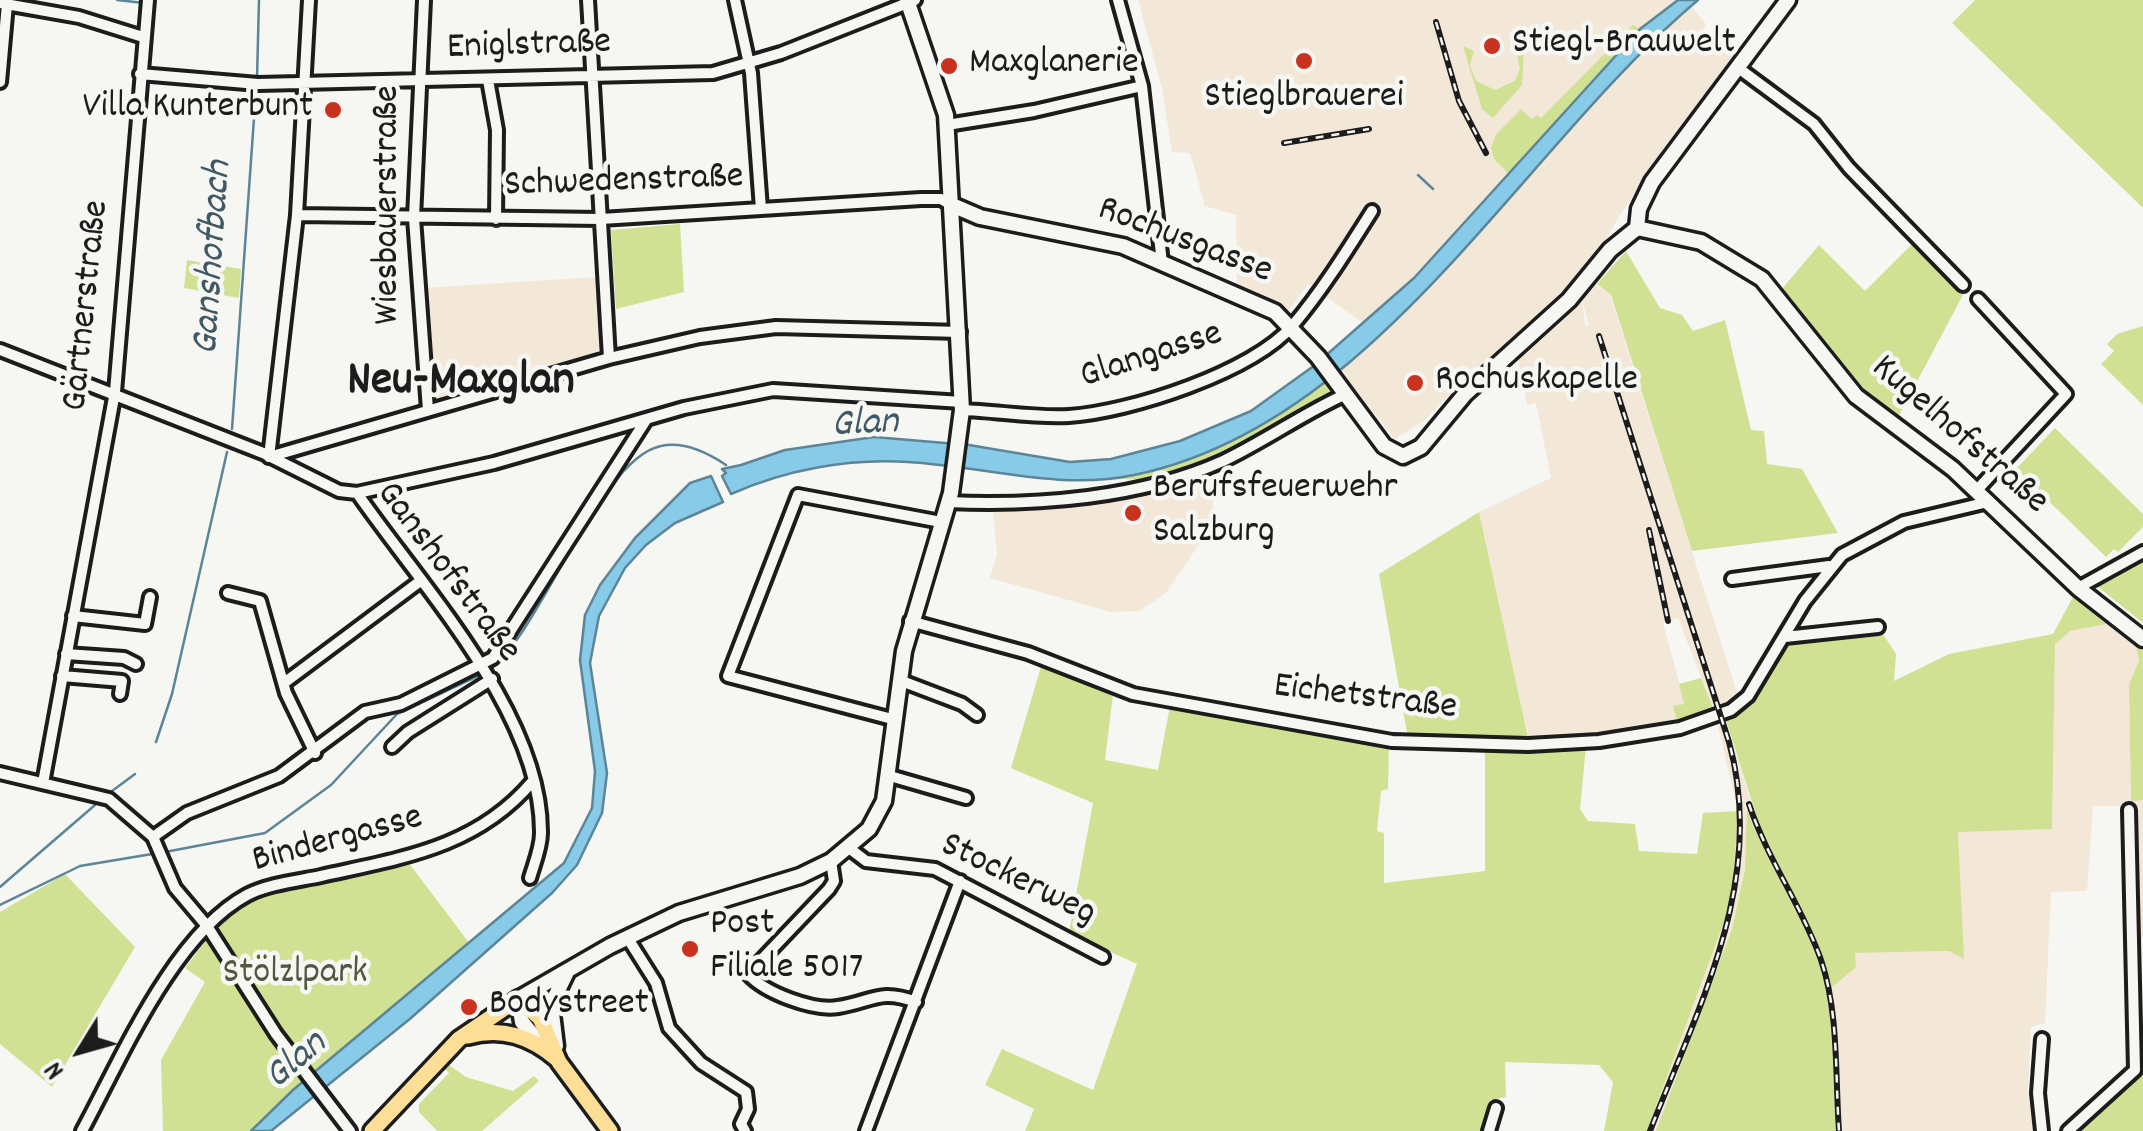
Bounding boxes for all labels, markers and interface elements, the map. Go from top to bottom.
street label: Eniglstraße [446,22,612,74]
place label: Stiegl-Brauwelt [1512,23,1736,69]
marker: Stiegl-Brauwelt [1481,35,1503,57]
place label: Maxglanerie [969,43,1139,89]
marker: Stieglbrauerei [1293,50,1315,72]
marker: Maxglanerie [938,55,960,77]
place label: Stieglbrauerei [1204,77,1404,123]
street label: Wiesbauerstraße [368,85,414,325]
place label: Villa Kunterbunt [82,87,313,133]
marker: Villa Kunterbunt [322,99,344,121]
street label: Schwedenstraße [504,157,744,211]
water label: Ganshofbach [185,159,247,357]
street label: Rochusgasse [1090,189,1278,297]
street label: Gärtnerstraße [55,199,123,413]
street label: Glangasse [1075,314,1229,402]
street label: Kugelhofstraße [1860,347,2056,527]
district label: Neu-Maxglan [347,356,575,414]
place label: Rochuskapelle [1435,360,1638,406]
marker: Rochuskapelle [1404,372,1426,394]
water label: Glan [830,401,900,453]
place label: Berufsfeuerwehr Salzburg [1153,468,1398,558]
street label: Ganshofstraße [363,474,529,674]
marker: Berufsfeuerwehr Salzburg [1122,502,1144,524]
street label: Eichetstraße [1271,666,1459,734]
street label: Bindergasse [248,797,428,887]
street label: Stockerweg [932,825,1102,939]
place label: Post Filiale 5017 [710,904,863,994]
marker: Post Filiale 5017 [679,938,701,960]
park label: Stölzlpark [222,953,368,999]
place label: Bodystreet [489,984,649,1030]
marker: Bodystreet [458,996,480,1018]
north arrow [30,1001,130,1101]
water label: Glan [257,1023,339,1103]
text: N [36,1051,76,1087]

